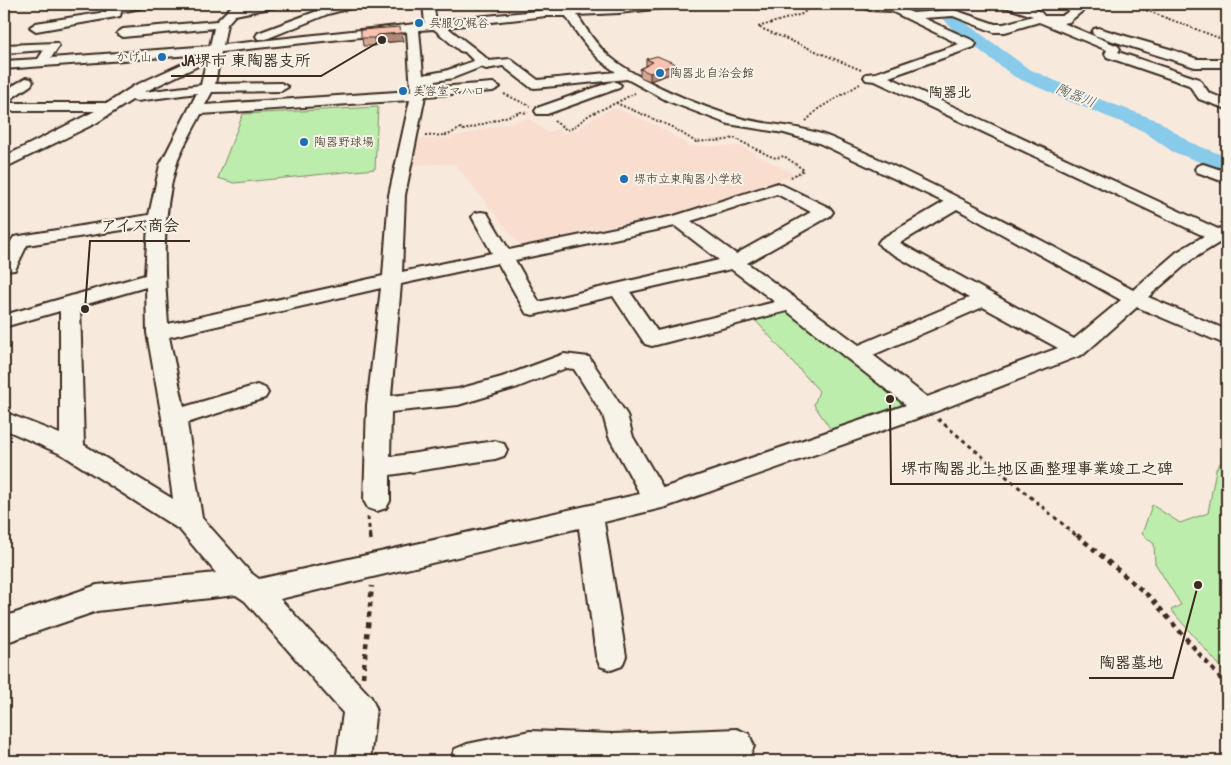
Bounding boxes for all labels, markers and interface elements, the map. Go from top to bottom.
place label: 呉服の梶谷 [429,14,489,31]
marker: 呉服の梶谷 [413,17,425,29]
callout: JA堺市 東陶器支所 [171,45,321,76]
place label: かげ山 [116,48,152,65]
text: JA堺市 東陶器支所 [181,49,311,71]
marker: かげ山 [156,51,168,63]
place label: 陶器北自治会館 [670,64,754,81]
marker: 陶器北自治会館 [654,67,666,79]
water label: 陶器川 [1053,78,1099,111]
place label: 美容室マハロ [413,82,485,99]
district label: 陶器北 [929,82,971,101]
marker: 美容室マハロ [397,85,409,97]
place label: 陶器野球場 [314,133,374,150]
marker: 陶器野球場 [298,136,310,148]
place label: 堺市立東陶器小学校 [634,170,742,187]
marker: 堺市立東陶器小学校 [618,173,630,185]
callout: アイズ商会 [90,210,190,241]
text: アイズ商会 [101,214,179,236]
callout: 堺市陶器北土地区画整理事業竣工之碑 [891,453,1183,484]
text: 堺市陶器北土地区画整理事業竣工之碑 [901,457,1173,479]
callout: 陶器墓地 [1089,647,1173,678]
text: 陶器墓地 [1099,651,1163,673]

